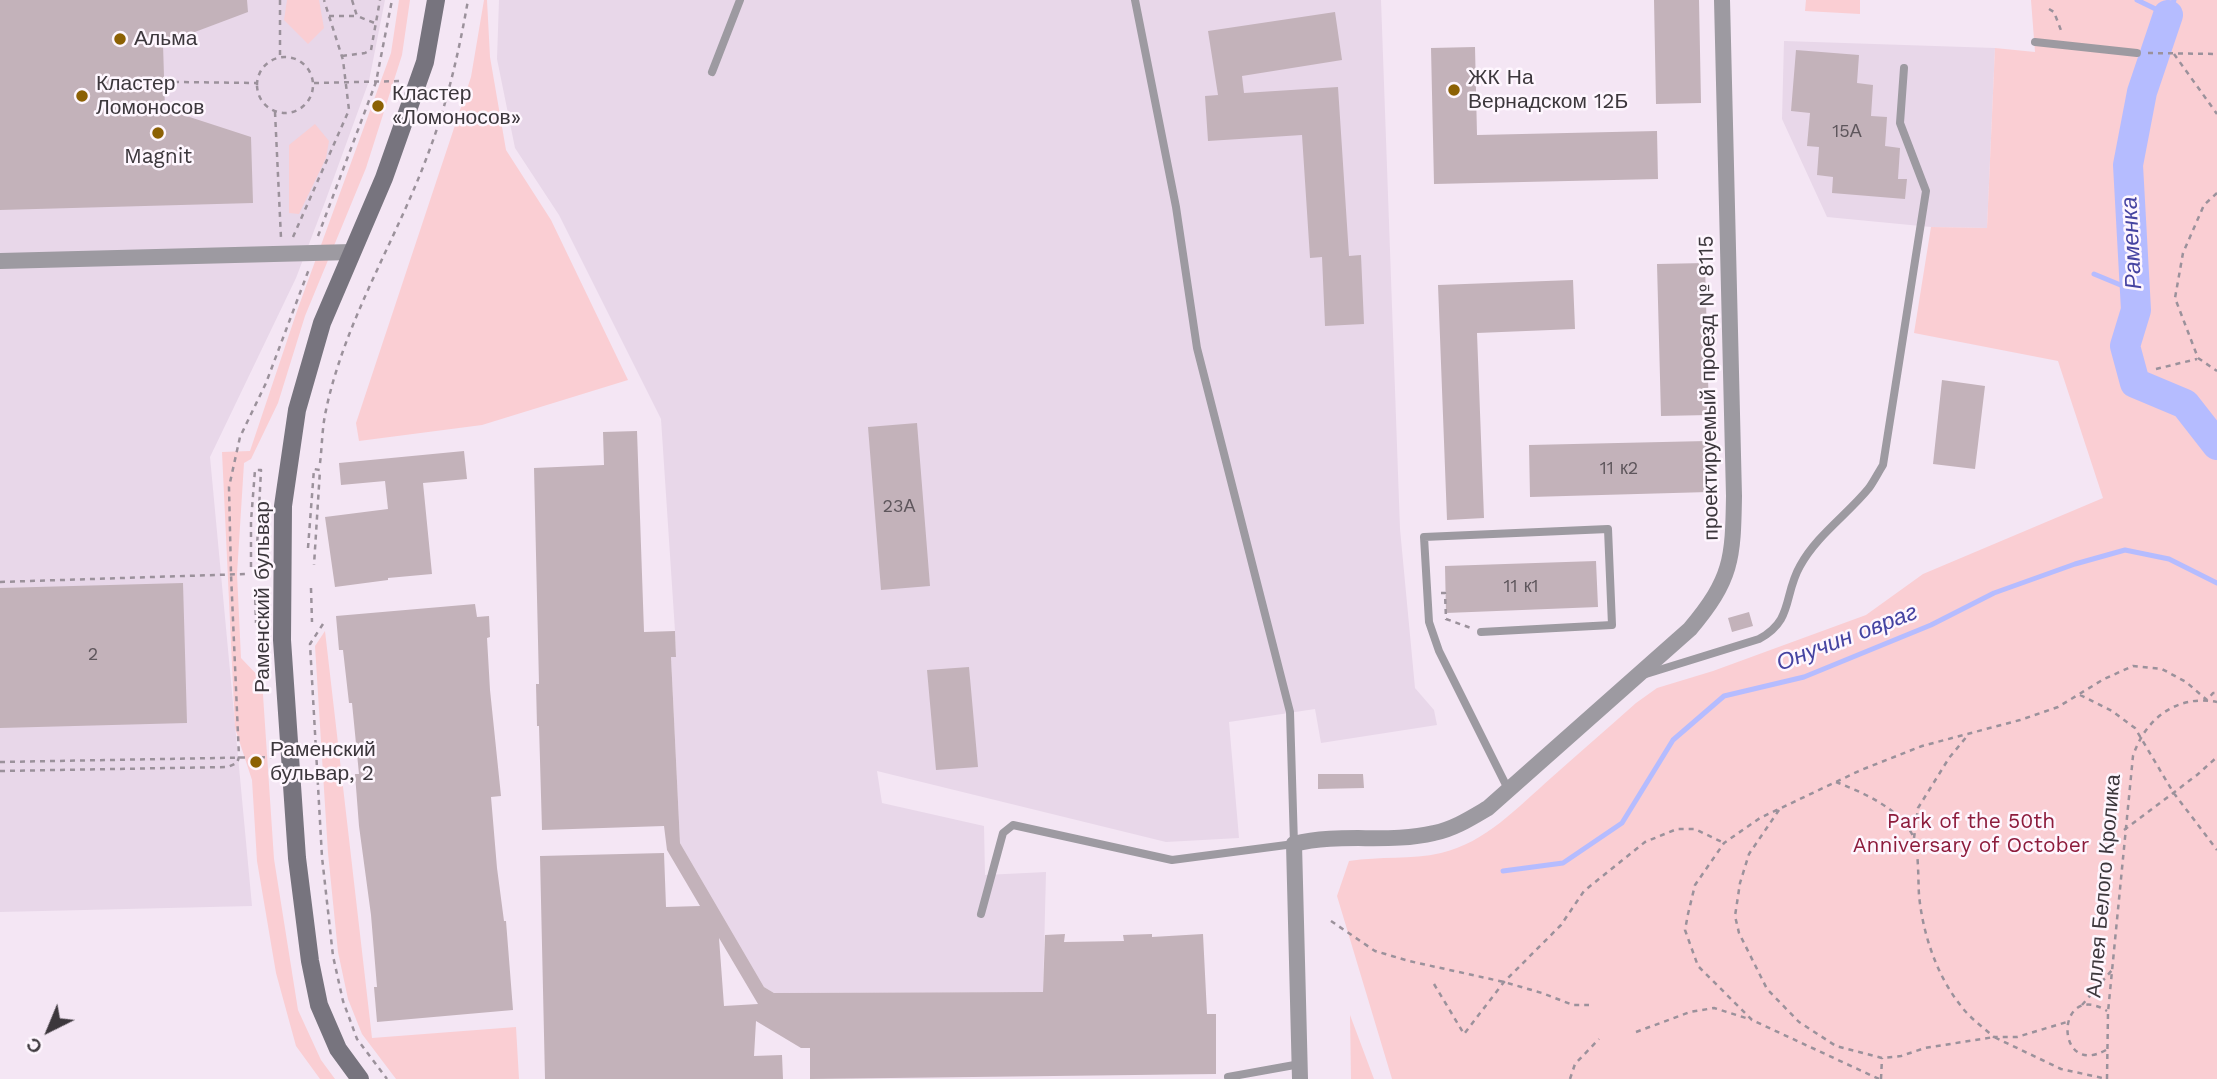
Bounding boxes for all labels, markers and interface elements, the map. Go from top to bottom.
place label: Альма [134,26,197,52]
marker: Альма [112,31,128,47]
place label: ЖК На Вернадском 12Б [1468,65,1628,115]
place label: Кластер Ломоносов [96,71,204,121]
place label: Кластер «Ломоносов» [392,81,521,131]
marker: ЖК На Вернадском 12Б [1446,82,1462,98]
marker: Кластер Ломоносов [74,88,90,104]
marker: Кластер «Ломоносов» [370,98,386,114]
house number: 15А [1832,121,1862,143]
marker: Magnit [150,125,166,141]
place label: Magnit [124,144,192,170]
water label: Раменка [2116,196,2148,290]
street label: проектируемый проезд № 8115 [1694,235,1724,541]
house number: 11 к2 [1600,458,1638,480]
house number: 23А [883,496,915,518]
street label: Раменский бульвар [250,501,276,693]
house number: 11 к1 [1503,576,1539,598]
water label: Онучин овраг [1773,598,1921,678]
house number: 2 [88,644,98,666]
place label: Раменский бульвар, 2 [270,737,376,787]
marker: Раменский бульвар, 2 [248,754,264,770]
street label: Аллея Белого Кролика [2082,773,2126,999]
park label: Park of the 50th Anniversary of October [1853,809,2089,859]
north arrow [14,995,84,1065]
text: С [21,1033,47,1059]

